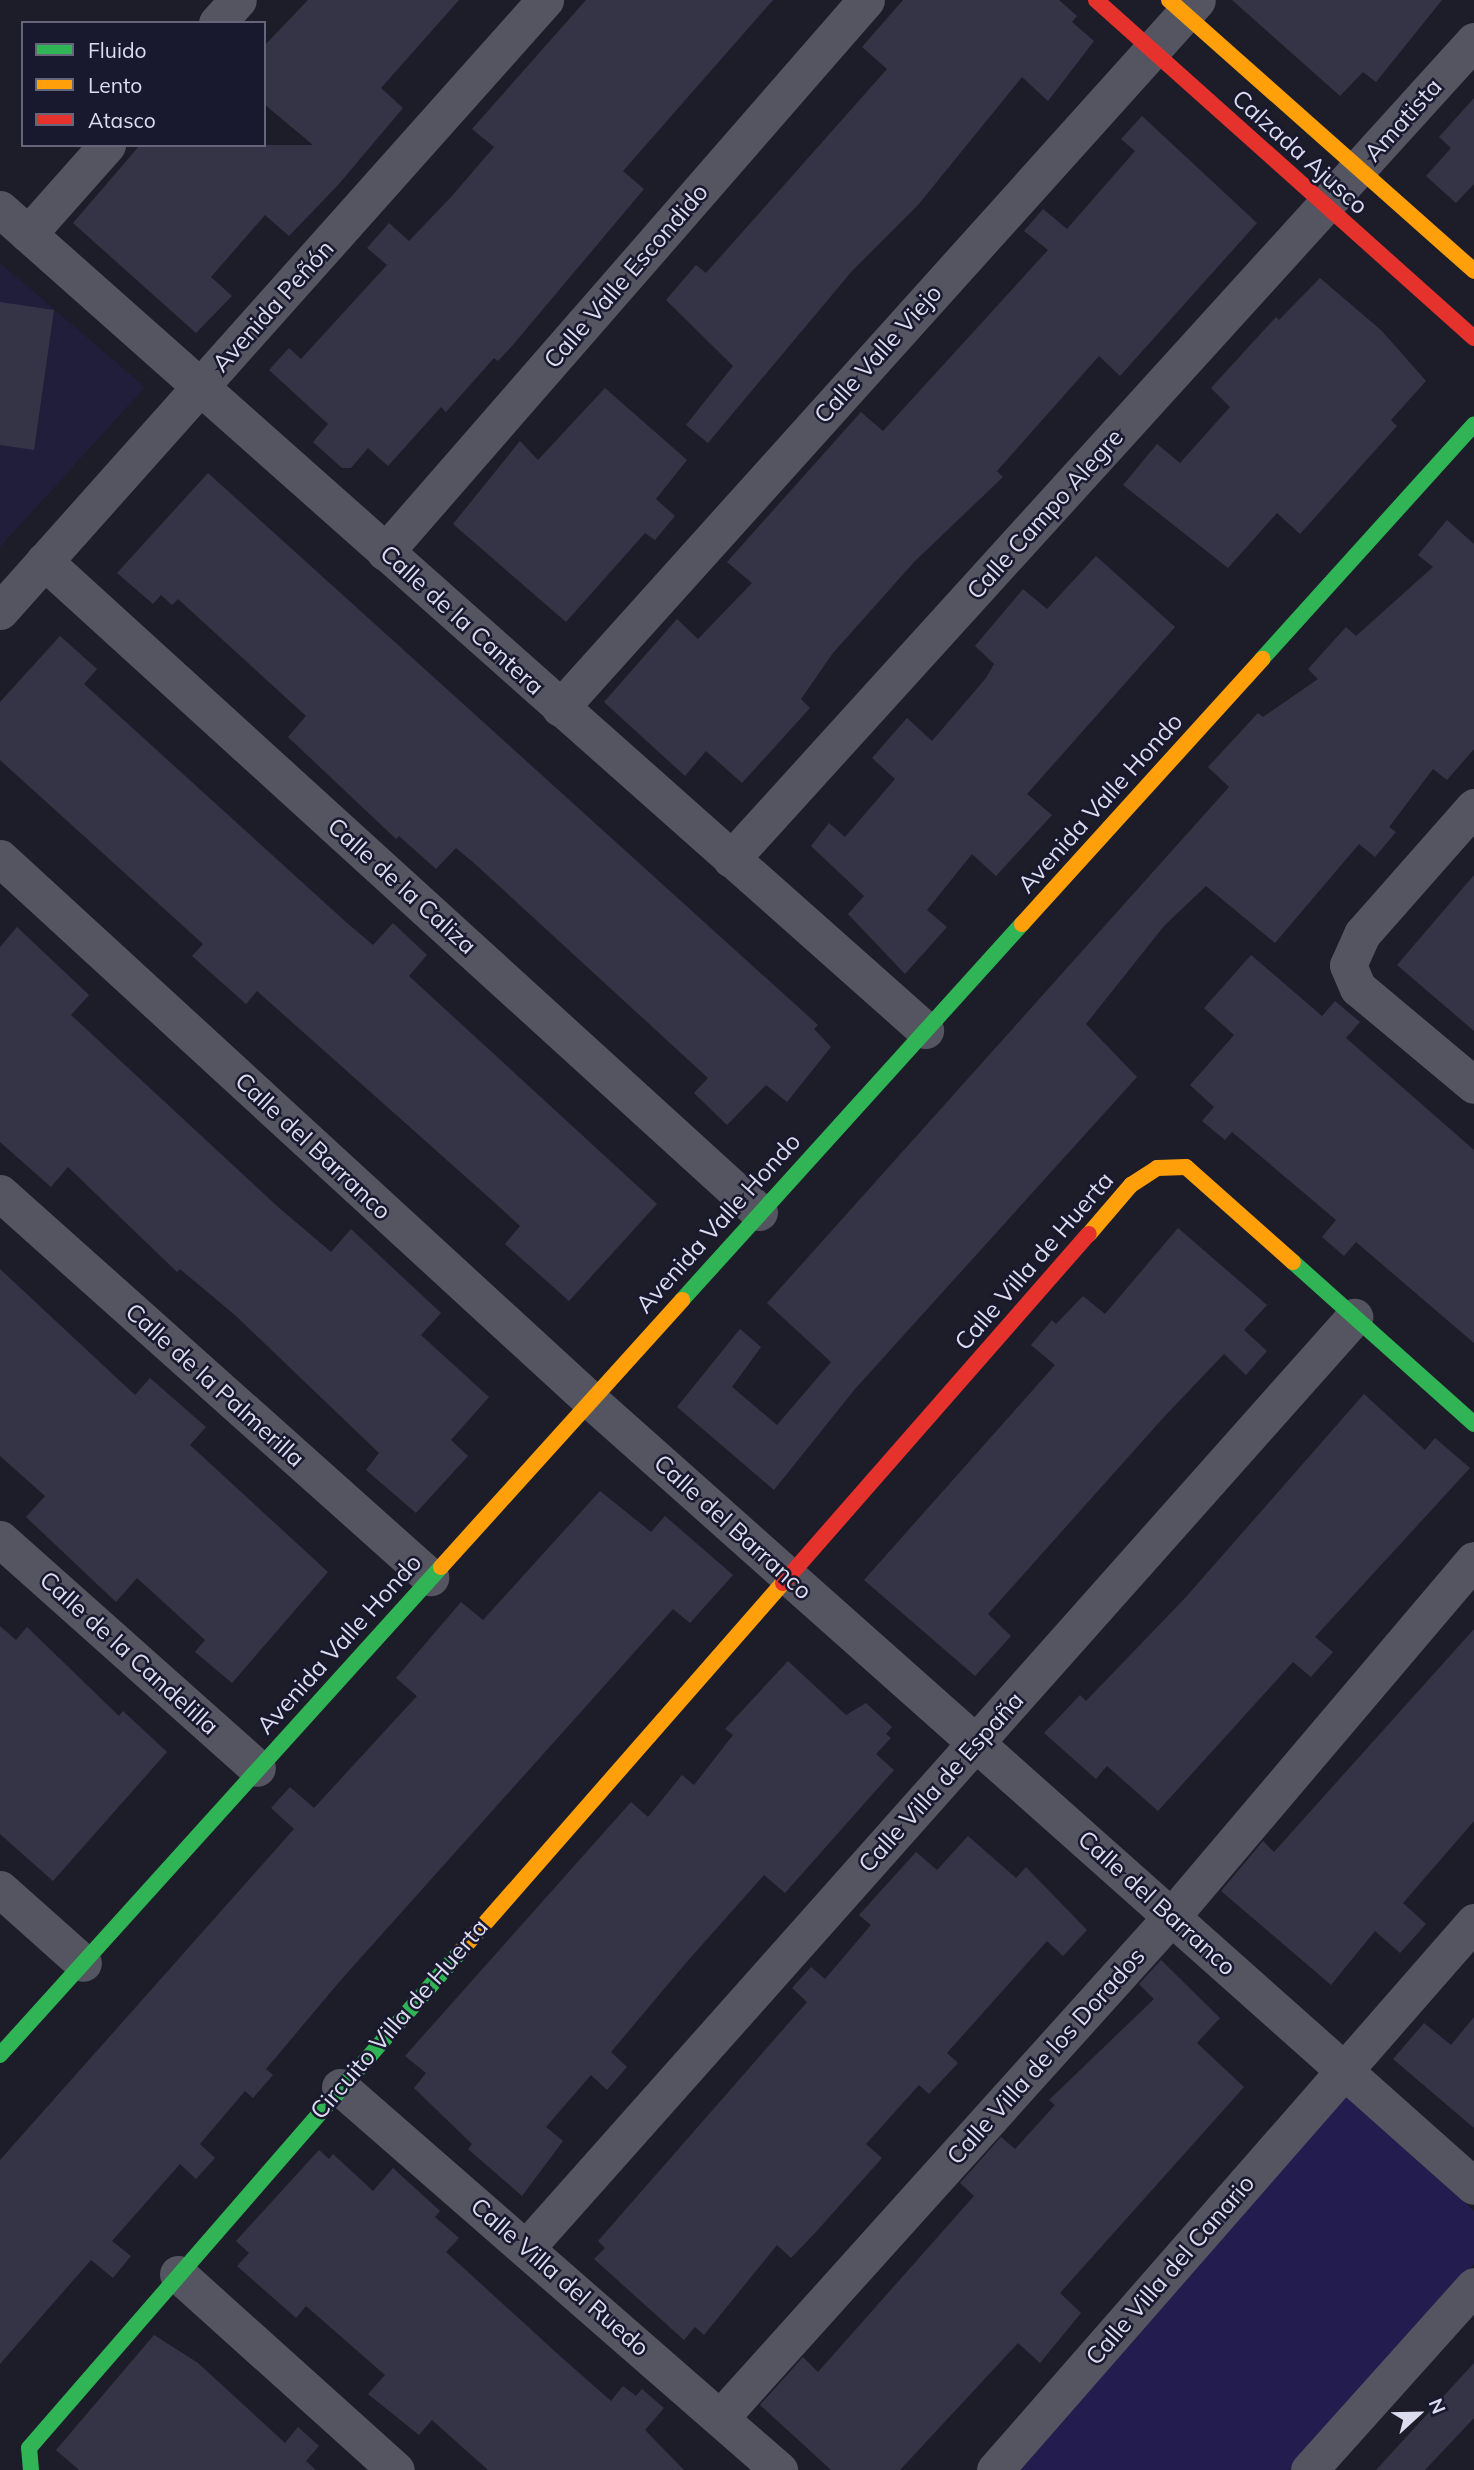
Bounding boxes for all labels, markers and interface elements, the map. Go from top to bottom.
legend [21,21,266,147]
text: Fluido [88,37,147,63]
text: Lento [88,72,142,98]
street label: Amatista [1358,73,1448,167]
street label: Calzada Ajusco [1226,84,1374,220]
text: Atasco [88,107,156,133]
street label: Calle Valle Escondido [538,178,714,374]
street label: Avenida Peñón [206,234,340,378]
street label: Calle Valle Viejo [808,279,948,429]
street label: Calle Campo Alegre [961,423,1129,605]
street label: Calle de la Cantera [374,539,550,701]
street label: Avenida Valle Hondo [1012,707,1188,899]
street label: Calle de la Caliza [322,812,482,960]
street label: Calle del Barranco [229,1066,397,1226]
street label: Avenida Valle Hondo [630,1127,806,1319]
street label: Calle Villa de Huerta [949,1166,1119,1356]
street label: Calle de la Palmerilla [120,1297,310,1473]
street label: Calle del Barranco [648,1449,818,1605]
street label: Avenida Valle Hondo [251,1548,427,1740]
street label: Calle de la Candelilla [34,1565,224,1741]
street label: Calle Villa de España [853,1686,1029,1878]
street label: Calle del Barranco [1072,1825,1242,1981]
street label: Circuito Villa de Huerta [304,1913,494,2125]
street label: Calle Villa de los Dorados [941,1942,1151,2170]
street label: Calle Villa del Canario [1080,2169,1260,2371]
street label: Calle Villa del Ruedo [465,2192,655,2362]
north arrow [1383,2379,1453,2449]
text: N [1424,2395,1451,2417]

